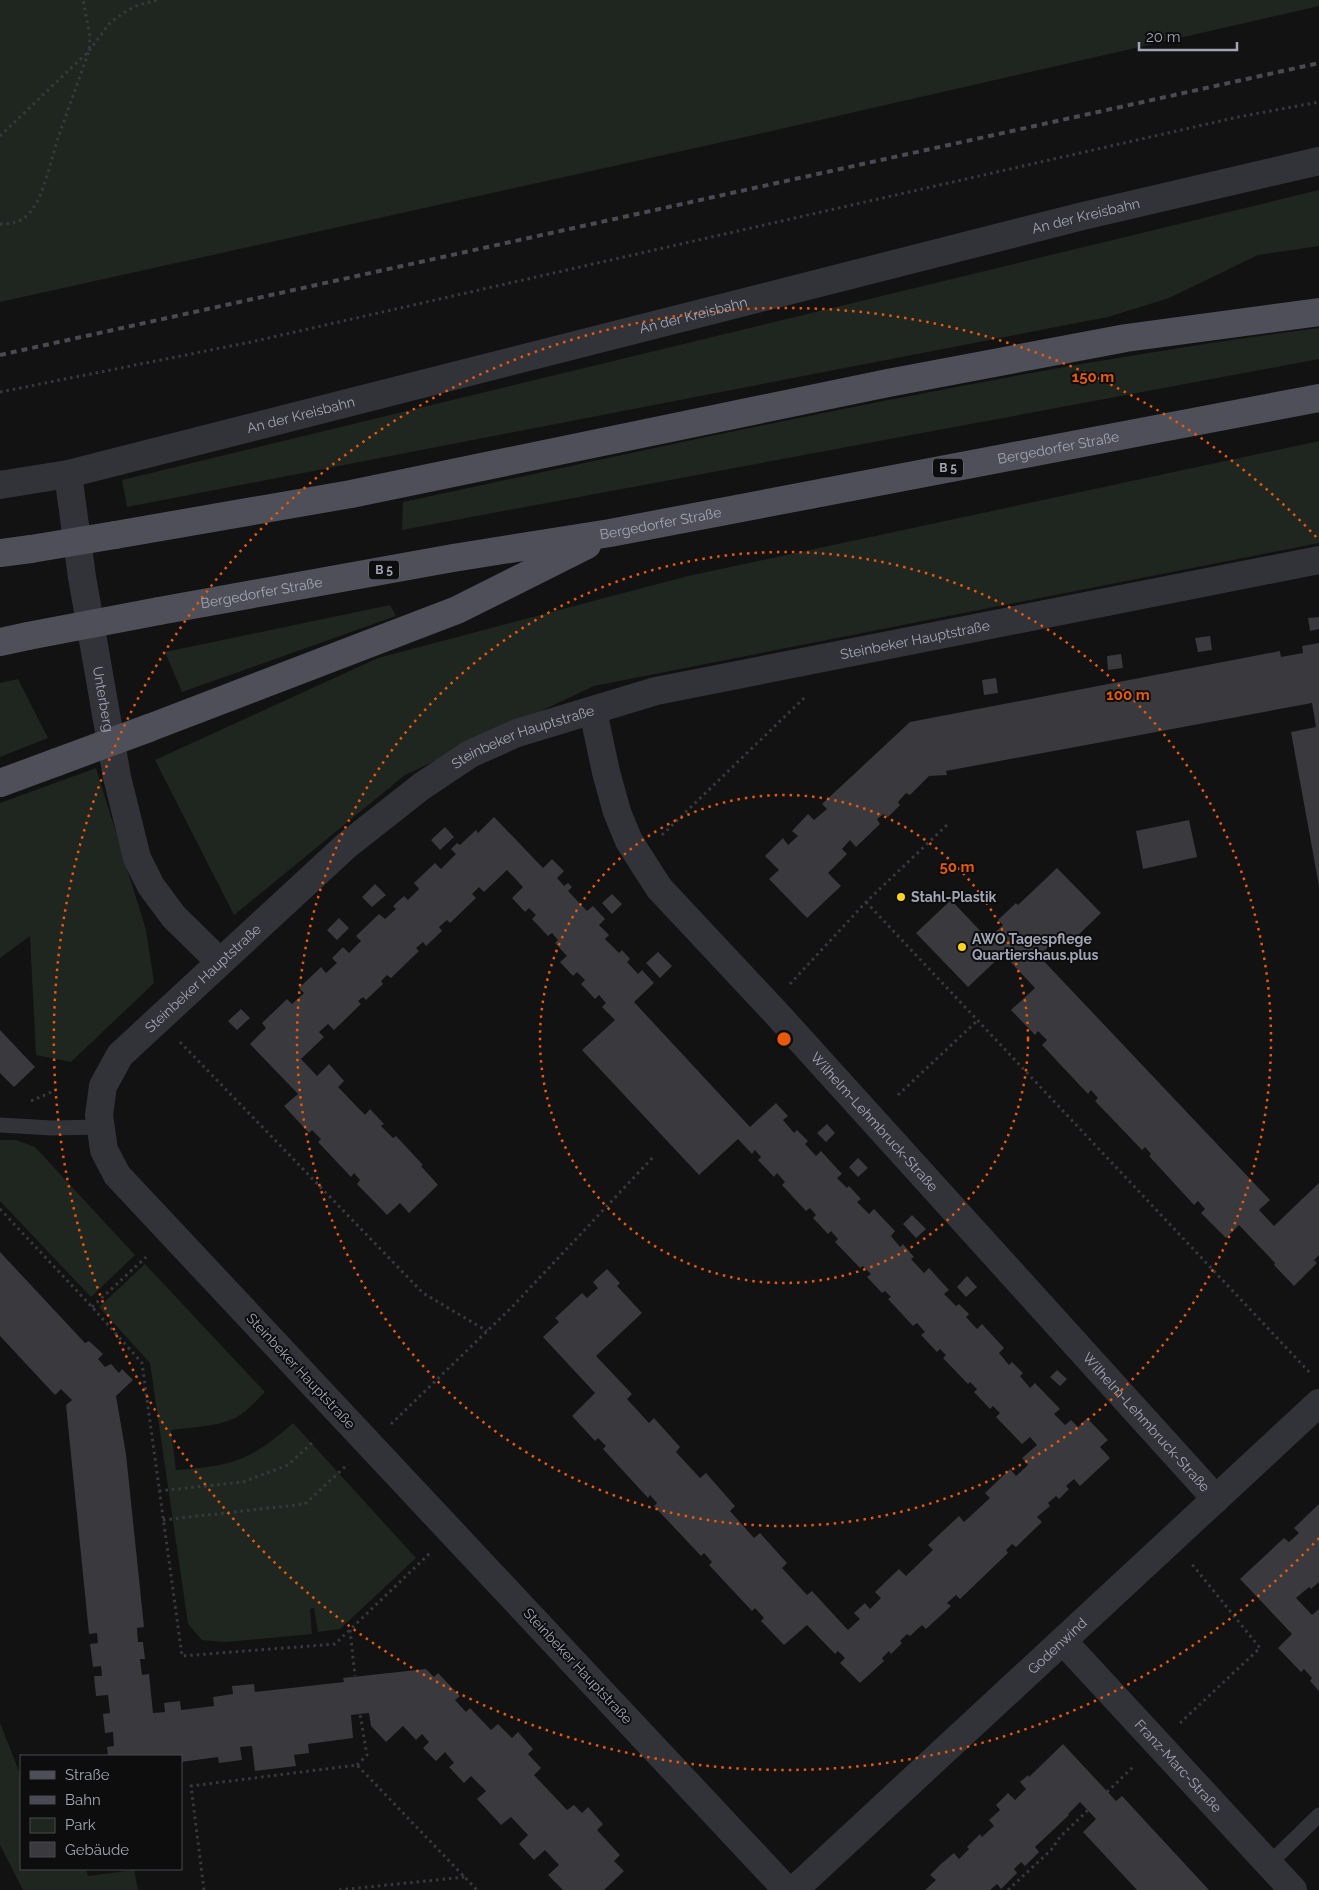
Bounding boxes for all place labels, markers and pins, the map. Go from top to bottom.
place label: Stahl-Plastik [911,889,996,905]
marker: Stahl-Plastik [895,891,907,903]
place label: AWO Tagespflege Quartiershaus.plus [972,931,1099,963]
marker: AWO Tagespflege Quartiershaus.plus [956,941,968,953]
centre of rings [775,1030,793,1048]

